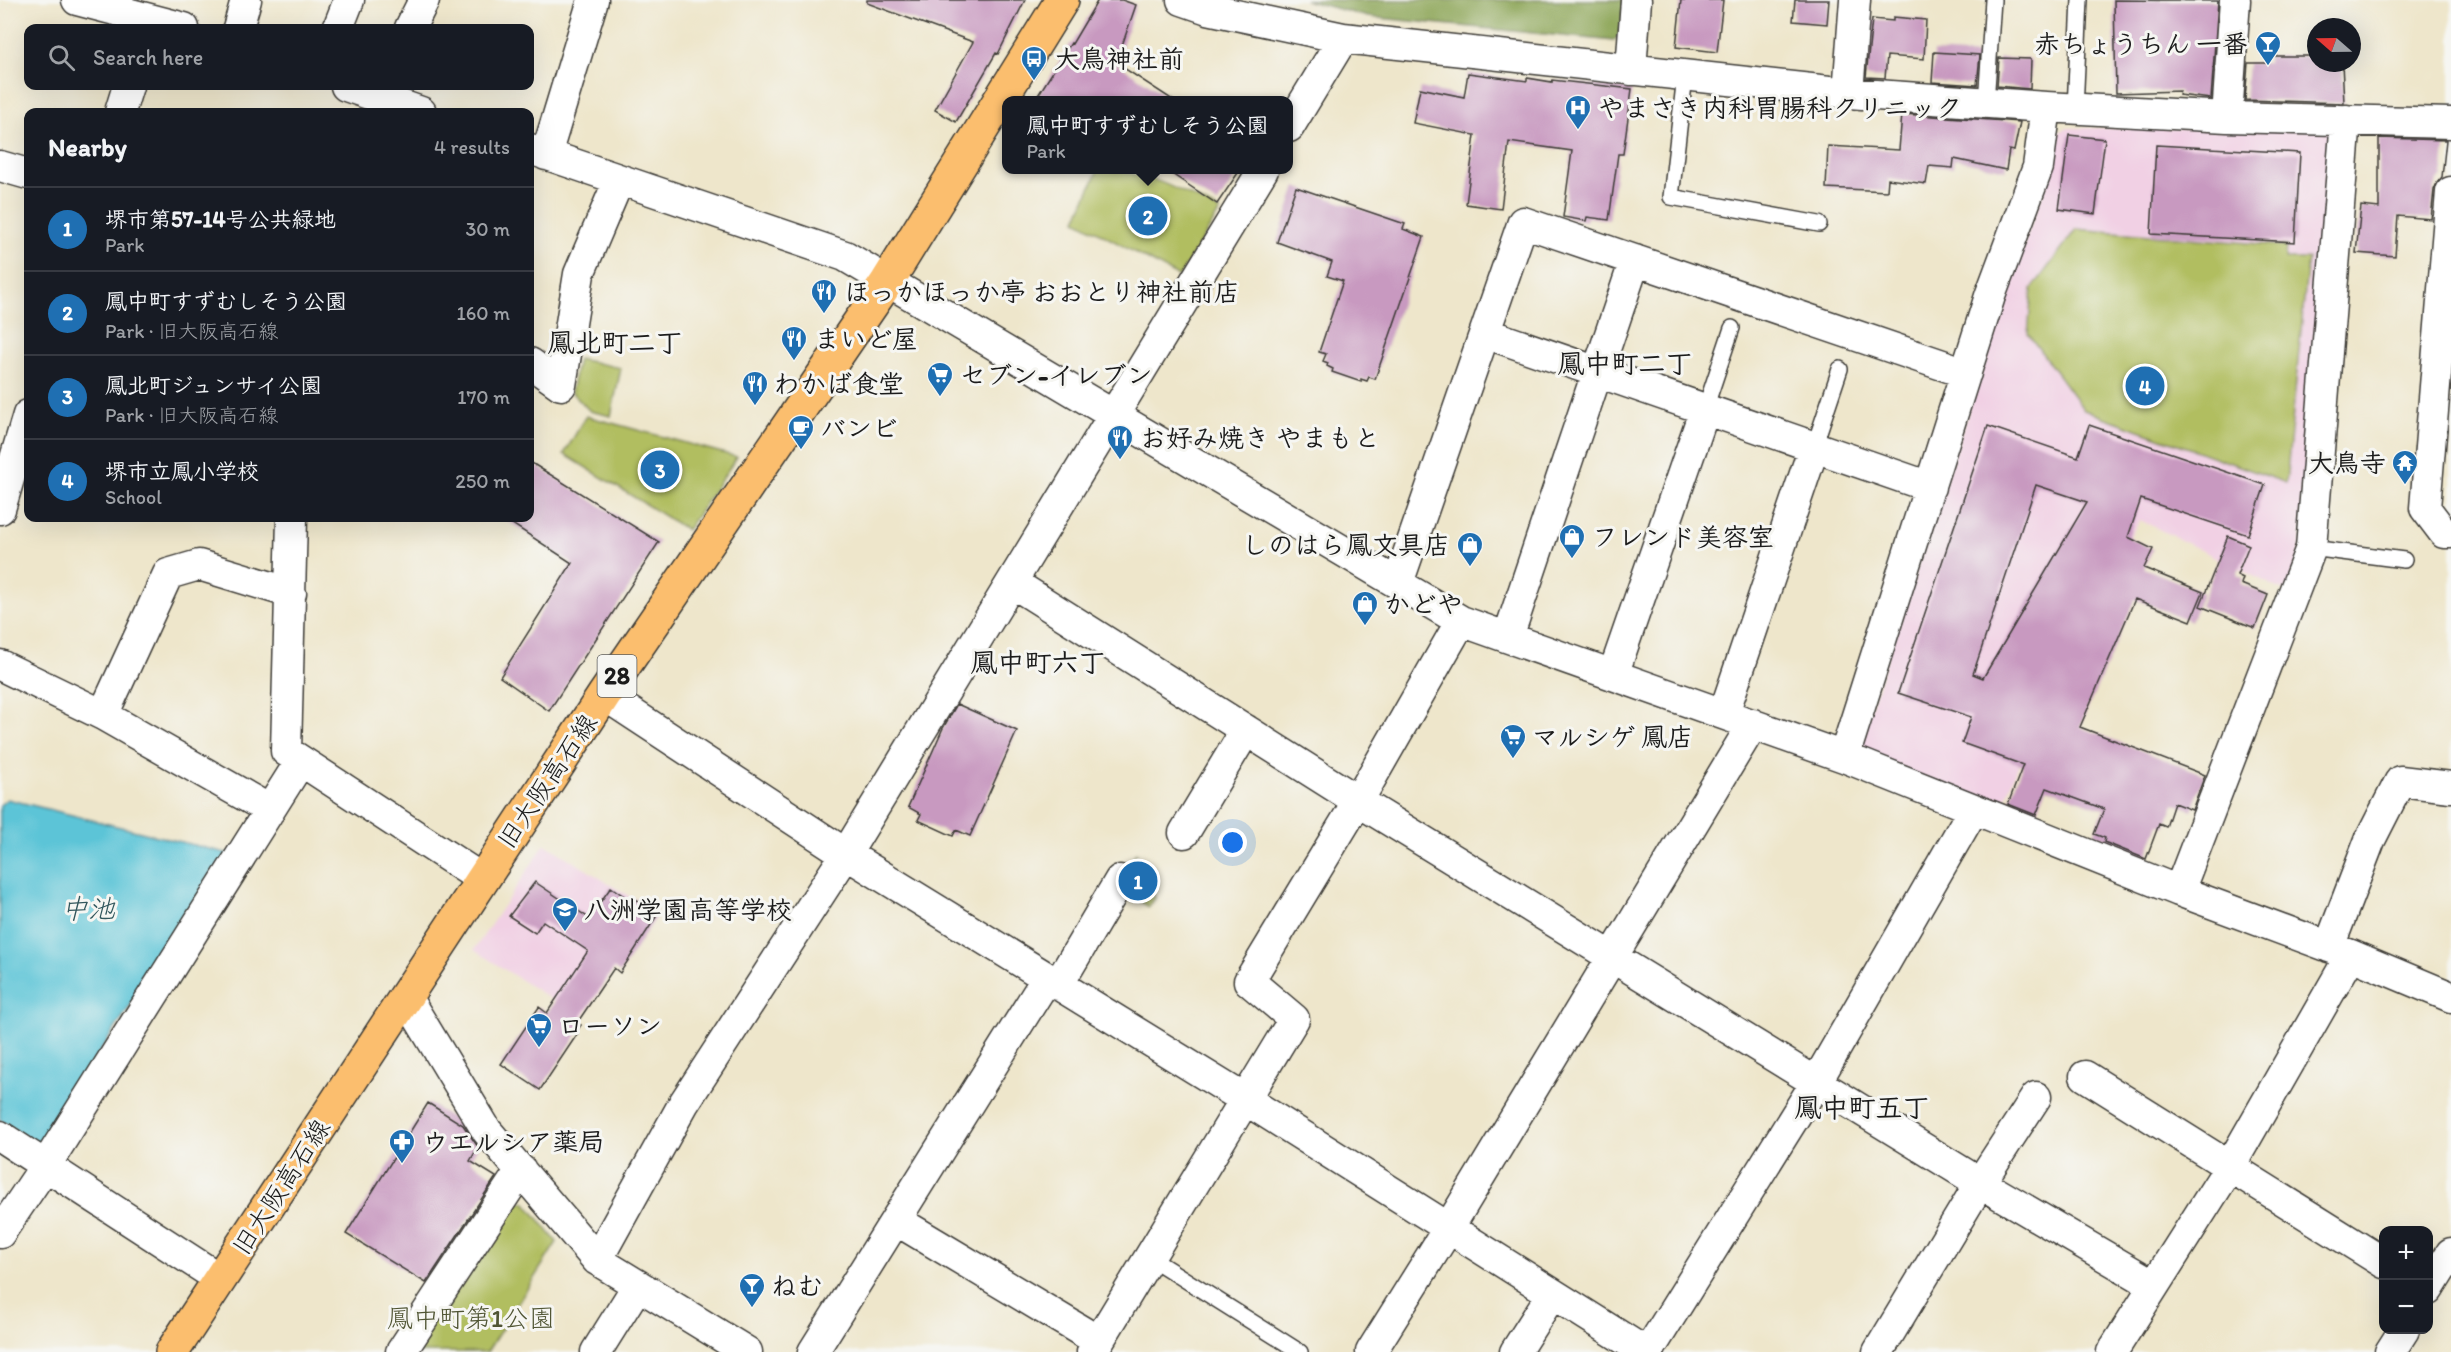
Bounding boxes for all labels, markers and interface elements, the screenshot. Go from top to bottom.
north arrow [2307,18,2361,72]
search box [24,24,534,90]
place label: 赤ちょうちん 一番 [2034,28,2248,60]
bar icon: 赤ちょうちん 一番 [2253,29,2283,67]
icon: search [45,41,78,74]
place label: 大鳥神社前 [1054,43,1184,75]
text: Search here [93,44,203,71]
bus stop icon: 大鳥神社前 [1019,44,1049,82]
place label: やまさき内科胃腸科クリニック [1598,92,1962,124]
hospital icon: やまさき内科胃腸科クリニック [1563,93,1593,131]
popup [1002,96,1293,174]
text: 鳳中町すずむしそう公園 [1026,112,1269,139]
text: Nearby [48,131,127,163]
text: 4 results [434,135,510,159]
text: Park [1026,139,1066,163]
pin: 2 [1128,194,1168,238]
text: 堺市第57-14号公共緑地 [105,206,336,233]
text: 1 [63,217,72,241]
text: 30 m [465,217,510,241]
text: Park [105,233,144,257]
place label: ほっかほっか亭 おおとり神社前店 [844,276,1240,308]
restaurant icon: ほっかほっか亭 おおとり神社前店 [809,277,839,315]
text: 鳳中町すずむしそう公園 [105,288,347,315]
text: 2 [62,301,73,325]
text: 160 m [457,301,510,325]
text: Park · 旧大阪高石線 [105,319,278,343]
place label: まいど屋 [814,323,918,355]
restaurant icon: まいど屋 [779,324,809,362]
district label: 鳳北町二丁 [548,326,683,359]
district label: 鳳中町二丁 [1558,347,1693,380]
place label: セブン-イレブン [960,359,1152,391]
supermarket icon: セブン-イレブン [925,360,955,398]
pin: 4 [2126,364,2164,408]
place label: わかば食堂 [774,368,904,400]
restaurant icon: わかば食堂 [740,369,770,407]
text: 鳳北町ジュンサイ公園 [105,372,322,399]
text: 3 [62,385,73,409]
text: 170 m [457,385,510,409]
text: Park · 旧大阪高石線 [105,403,278,427]
place label: バンビ [820,412,898,444]
cafe icon: バンビ [786,413,816,451]
place label: お好み焼き やまもと [1140,422,1380,454]
restaurant icon: お好み焼き やまもと [1105,423,1135,461]
place label: 大鳥寺 [2308,447,2386,479]
pin: 3 [640,448,680,492]
temple icon: 大鳥寺 [2390,448,2420,486]
text: 堺市立鳳小学校 [105,458,259,485]
text: 4 [61,469,74,493]
text: 250 m [455,469,510,493]
text: School [105,485,162,509]
place label: フレンド美容室 [1592,521,1774,553]
shop icon: フレンド美容室 [1557,522,1587,560]
place label: しのはら鳳文具店 [1242,529,1450,561]
shop icon: しのはら鳳文具店 [1455,530,1485,568]
place label: かどや [1384,588,1463,620]
shop icon: かどや [1350,589,1380,627]
district label: 鳳中町六丁 [971,646,1106,679]
road number: 28 [598,655,636,697]
street label: 旧大阪高石線 [490,707,604,855]
place label: マルシゲ 鳳店 [1532,721,1693,753]
supermarket icon: マルシゲ 鳳店 [1498,722,1528,760]
your location [1218,828,1247,857]
pin: 1 [1118,858,1158,904]
water label: 中池 [61,892,116,925]
place label: 八洲学園高等学校 [584,894,792,926]
school or university icon: 八洲学園高等学校 [550,895,580,933]
place label: ローソン [558,1010,662,1042]
supermarket icon: ローソン [524,1011,554,1049]
district label: 鳳中町五丁 [1795,1091,1930,1124]
street label: 旧大阪高石線 [225,1113,337,1261]
place label: ウエルシア薬局 [422,1126,605,1158]
pharmacy icon: ウエルシア薬局 [387,1127,417,1165]
map controls [2379,1226,2433,1334]
button: + [2379,1226,2433,1280]
place label: ねむ [771,1270,823,1302]
bar icon: ねむ [737,1271,767,1309]
button: − [2379,1280,2433,1334]
park label: 鳳中町第1公園 [387,1302,555,1334]

